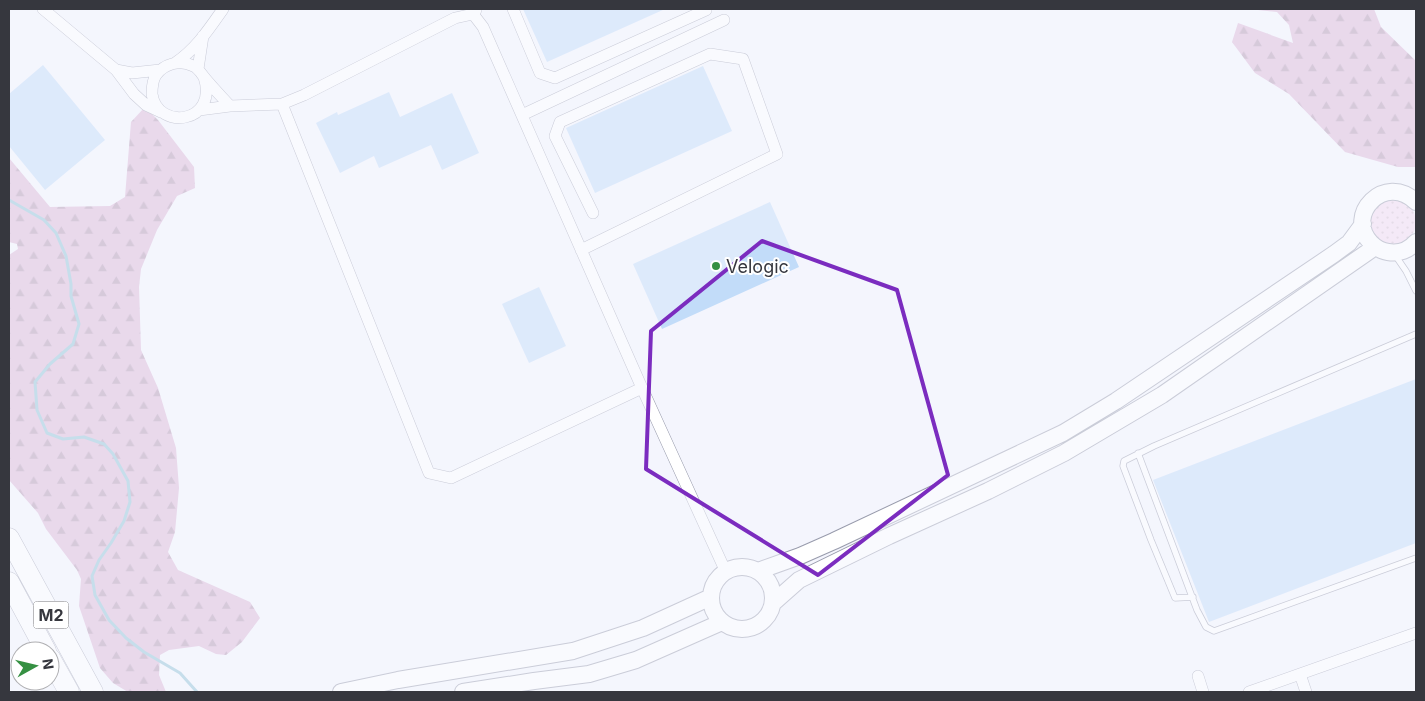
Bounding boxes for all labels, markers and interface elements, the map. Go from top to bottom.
place label: Velogic [726,256,789,277]
marker: Velogic [710,260,722,272]
road number: M2 [34,602,68,628]
north arrow [10,641,60,691]
text: N [39,658,58,671]

